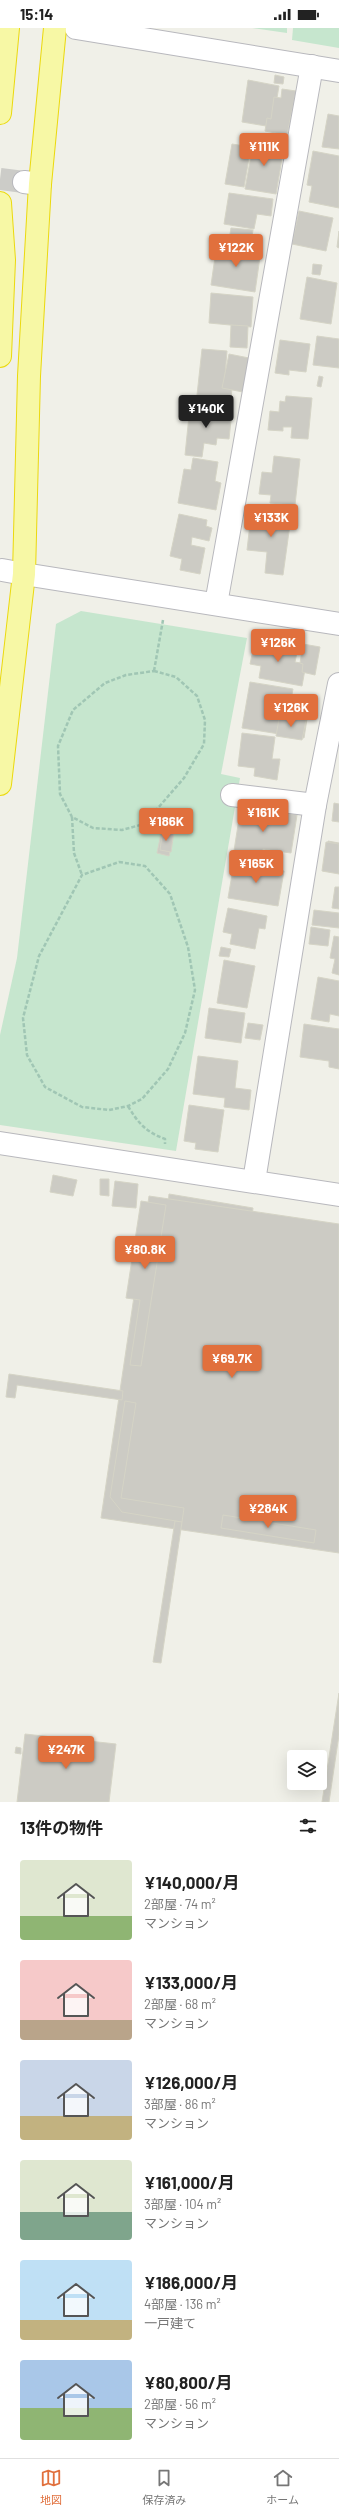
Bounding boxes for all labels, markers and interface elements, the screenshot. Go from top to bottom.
text: 15:14 [20,5,53,23]
pin: ¥111K [236,133,292,167]
text: ¥111K [248,138,280,154]
pin: ¥122K [208,234,264,268]
text: ¥122K [218,239,254,255]
pin: ¥140K [178,395,234,429]
text: ¥140K [188,400,224,416]
pin: ¥133K [243,504,299,538]
text: ¥133K [253,509,289,525]
pin: ¥126K [250,629,306,663]
text: ¥126K [260,634,296,650]
pin: ¥126K [263,694,319,728]
text: ¥126K [273,699,309,715]
pin: ¥161K [235,799,291,833]
text: ¥161K [246,804,280,820]
pin: ¥186K [138,808,194,842]
text: ¥186K [148,813,184,829]
pin: ¥165K [228,850,284,884]
text: ¥165K [238,855,274,871]
pin: ¥80.8K [112,1236,178,1270]
text: ¥80.8K [124,1241,166,1257]
pin: ¥69.7K [199,1345,265,1379]
text: ¥69.7K [212,1350,252,1366]
pin: ¥284K [240,1495,296,1529]
text: ¥284K [248,1500,288,1516]
pin: ¥247K [38,1736,94,1770]
text: ¥247K [47,1741,85,1757]
map controls [287,1750,327,1790]
button: layers [287,1750,327,1790]
icon: filters [297,1815,319,1837]
text: 13件の物件 [20,1817,103,1837]
text: ¥140,000/月 [144,1872,240,1892]
icon: home [52,1876,100,1924]
text: 2部屋 · 74 m² [144,1896,216,1912]
text: マンション [144,1915,209,1931]
text: ¥133,000/月 [144,1972,238,1992]
icon: home [52,1976,100,2024]
text: 2部屋 · 68 m² [144,1996,216,2012]
text: マンション [144,2015,209,2031]
text: ¥126,000/月 [144,2072,239,2092]
icon: home [52,2076,100,2124]
text: 3部屋 · 86 m² [144,2096,216,2112]
text: マンション [144,2115,209,2131]
text: ¥161,000/月 [144,2172,235,2192]
icon: home [52,2176,100,2224]
text: 3部屋 · 104 m² [144,2196,221,2212]
text: マンション [144,2215,209,2231]
text: ¥186,000/月 [144,2272,238,2292]
icon: home [52,2276,100,2324]
text: 4部屋 · 136 m² [144,2296,221,2312]
text: 一戸建て [144,2315,196,2331]
text: ¥80,800/月 [144,2372,233,2392]
icon: home [52,2376,100,2424]
text: 2部屋 · 56 m² [144,2396,216,2412]
text: マンション [144,2415,209,2431]
tab: 地図 [40,2467,62,2507]
tab: 保存済み [142,2467,186,2507]
tab: ホーム [266,2467,299,2507]

